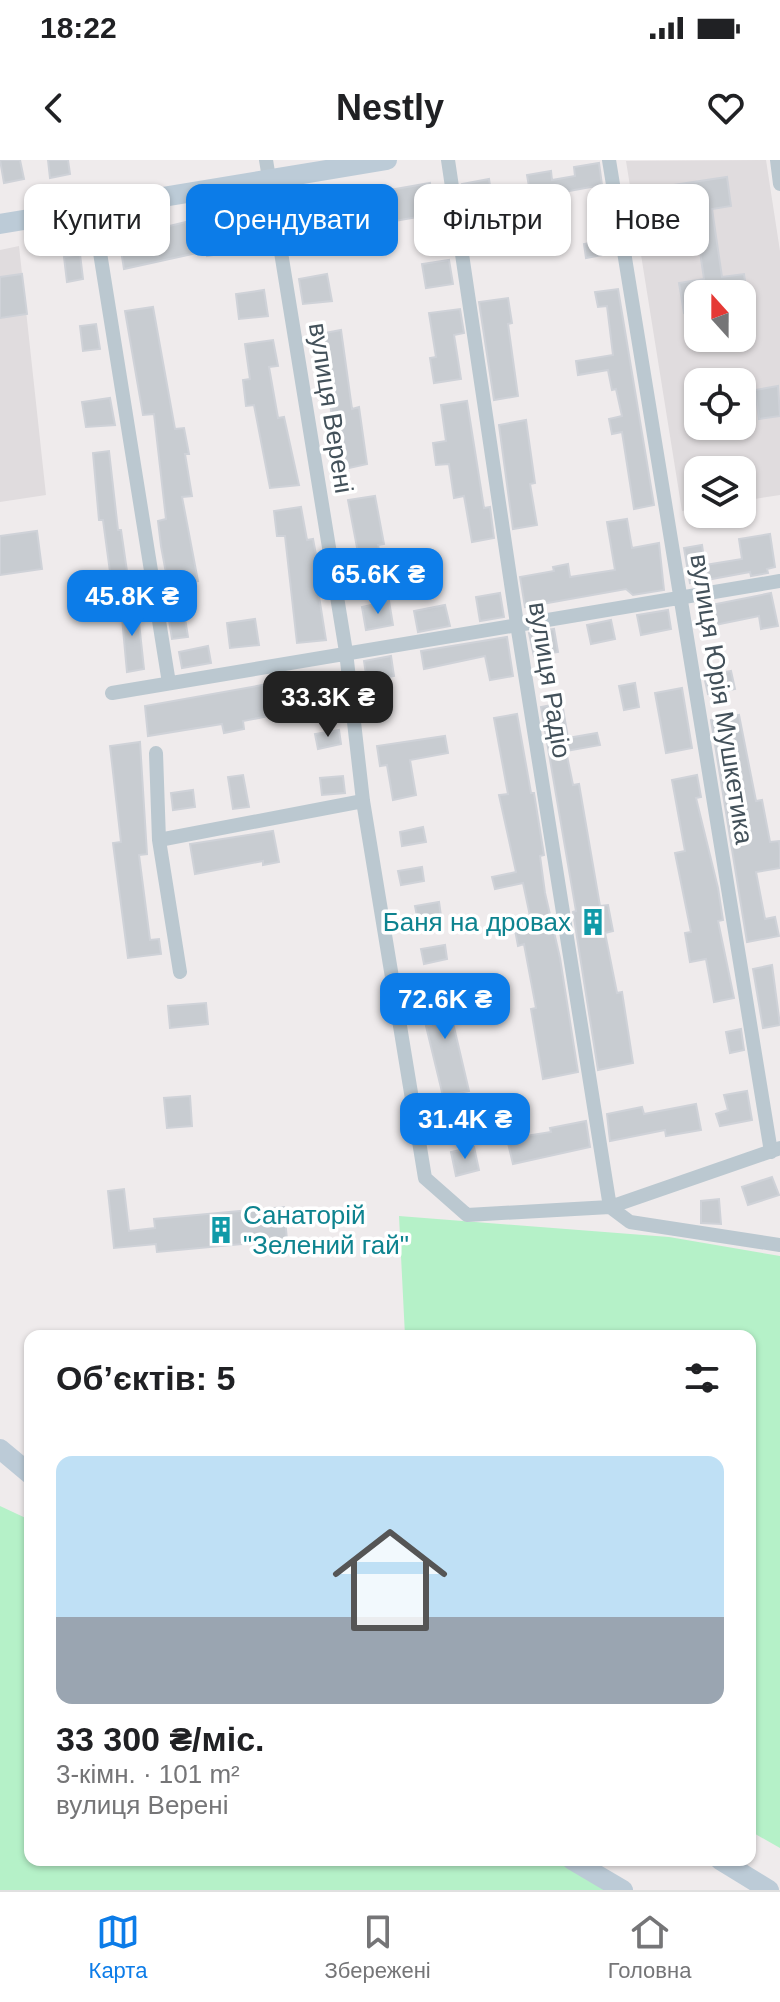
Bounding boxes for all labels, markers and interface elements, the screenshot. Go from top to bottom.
text: 18:22 [40,11,117,44]
icon: back [32,86,76,130]
icon: heart [704,86,748,130]
text: Nestly [336,87,444,128]
chip: Купити [24,184,170,256]
chip: Орендувати [186,184,398,256]
chip: Фільтри [414,184,571,256]
chip: Нове [587,184,709,256]
north arrow [684,280,756,352]
map controls [684,280,756,528]
street label: вулиця Верені [303,321,359,495]
button: locate [684,368,756,440]
button: layers [684,456,756,528]
pin: 65.6K ₴ [304,548,452,616]
street label: вулиця Юрія Мушкетика [684,552,760,847]
text: 65.6K ₴ [331,559,425,589]
pin: 45.8K ₴ [58,570,206,638]
text: 45.8K ₴ [85,581,179,611]
street label: вулиця Радіо [523,600,577,760]
pin: 33.3K ₴ [254,671,402,739]
text: 33.3K ₴ [281,682,375,712]
place label: Баня на дровах [383,907,571,937]
building icon: Баня на дровах [578,907,608,937]
pin: 72.6K ₴ [371,973,519,1041]
text: 72.6K ₴ [398,984,492,1014]
pin: 31.4K ₴ [391,1093,539,1161]
text: 31.4K ₴ [418,1104,512,1134]
place label: Санаторій "Зелений гай" [243,1200,409,1260]
building icon: Санаторій "Зелений гай" [206,1215,236,1245]
icon: filters [680,1356,724,1400]
text: Об’єктів: 5 [56,1359,235,1397]
icon: home [318,1508,462,1652]
text: 33 300 ₴/міс. [56,1720,265,1758]
text: 3-кімн. · 101 m² [56,1759,240,1789]
text: вулиця Верені [56,1790,228,1820]
tab: Карта [89,1910,147,1984]
tab: Збережені [325,1910,431,1984]
tab: Головна [608,1910,691,1984]

